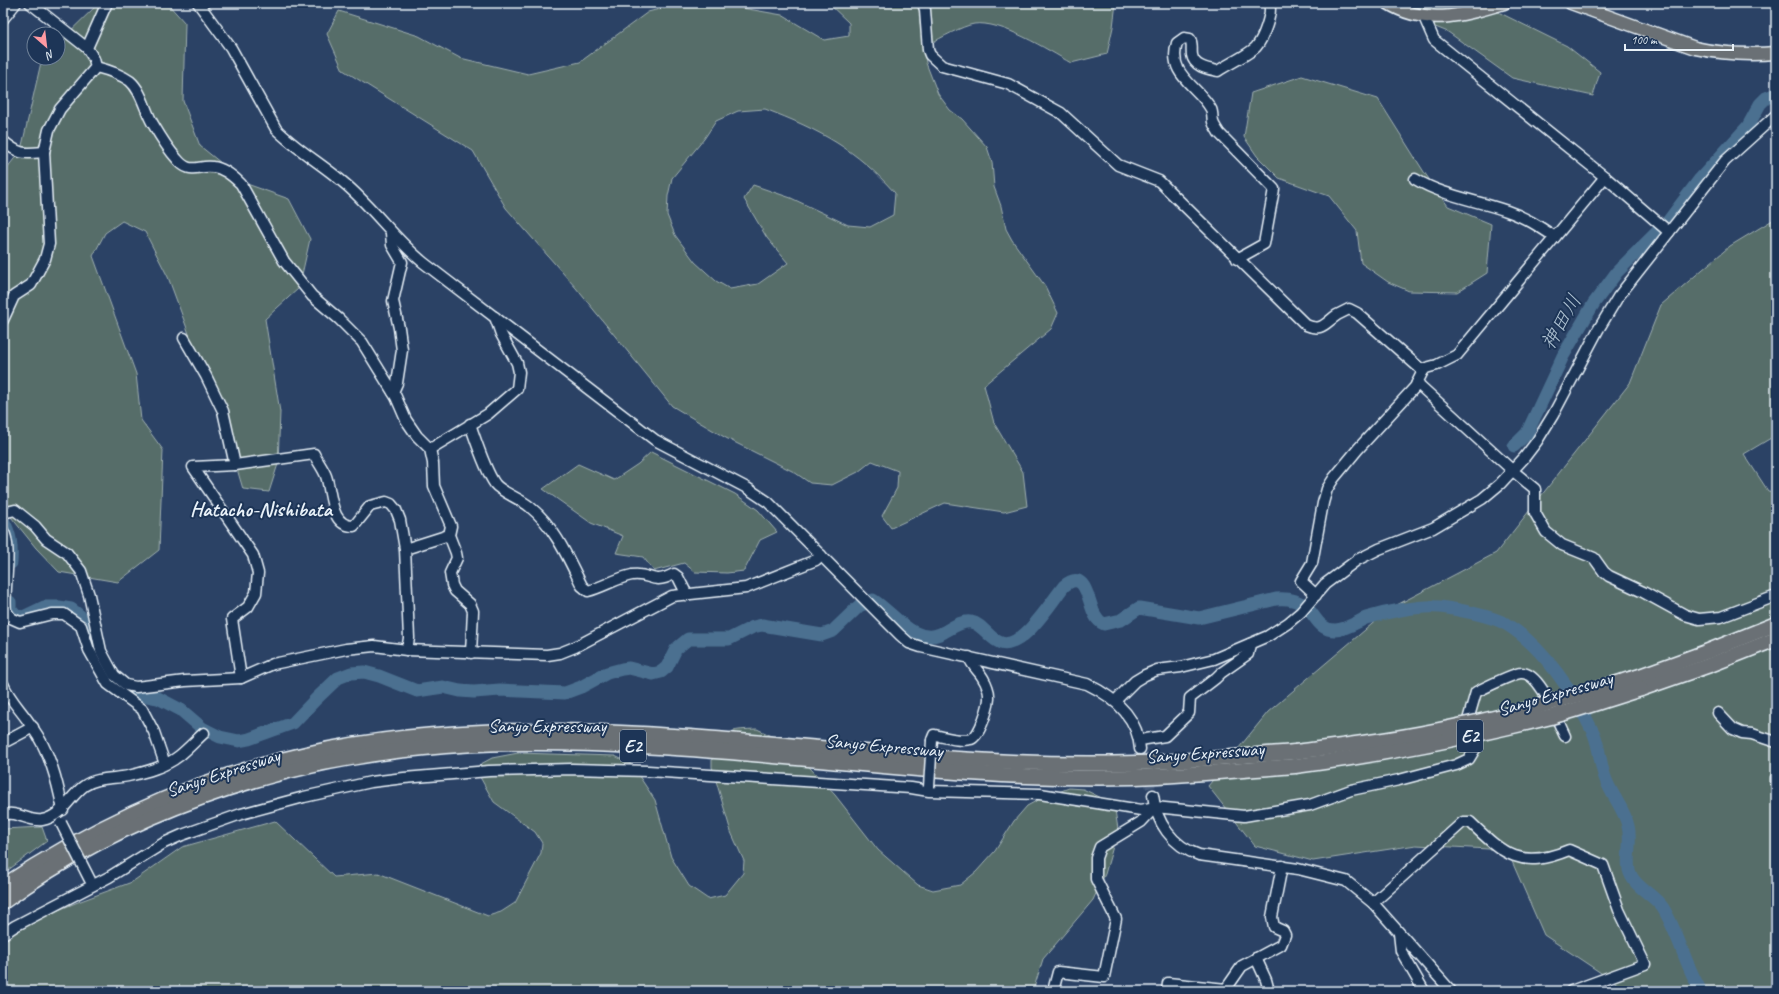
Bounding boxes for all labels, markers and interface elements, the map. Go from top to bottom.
north arrow [26,26,66,66]
scale bar [1625,26,1733,52]
text: 100 m [1631,32,1658,48]
text: N [42,47,57,64]
water label: 神田川 [1535,290,1587,354]
district label: Hatacho-Nishibata [190,496,334,522]
street label: Sanyo Expressway [1495,666,1616,722]
street label: Sanyo Expressway [488,714,608,738]
road number: E2 [1457,720,1483,752]
street label: Sanyo Expressway [824,729,945,763]
road number: E2 [620,730,646,762]
street label: Sanyo Expressway [1145,737,1266,769]
street label: Sanyo Expressway [163,743,284,803]

